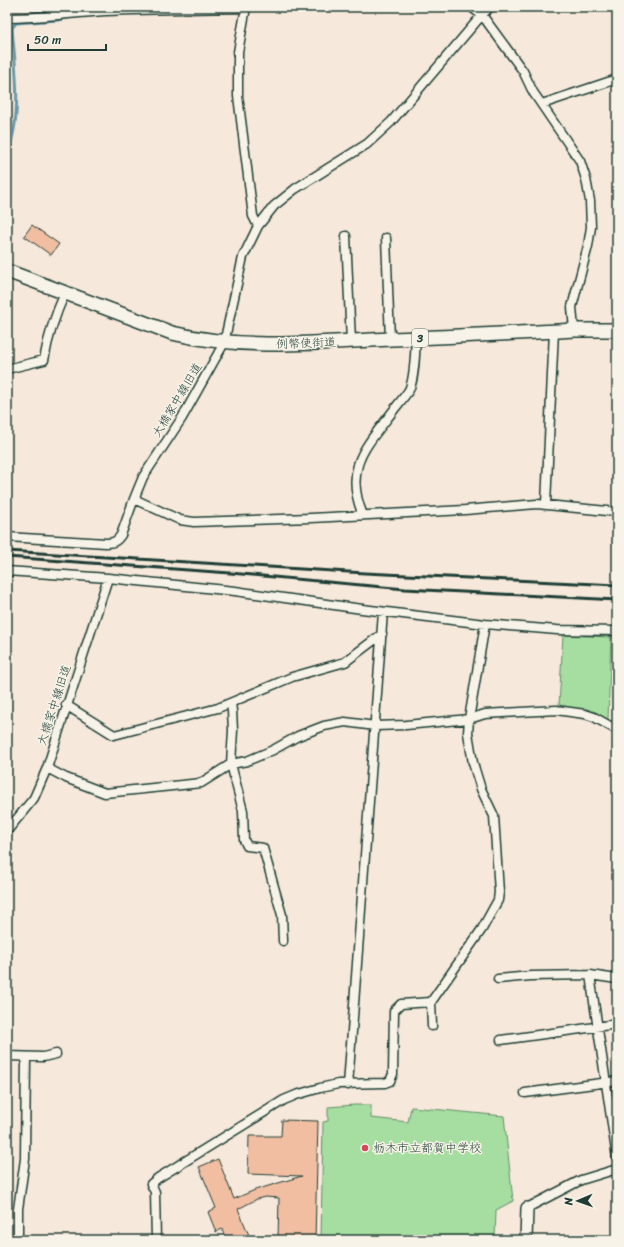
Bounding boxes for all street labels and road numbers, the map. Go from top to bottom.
road number: 3 [412,329,428,347]
street label: 例幣使街道 [276,331,336,355]
street label: 大橋家中線旧道 [146,358,208,442]
street label: 大橋家中線旧道 [31,662,77,748]

